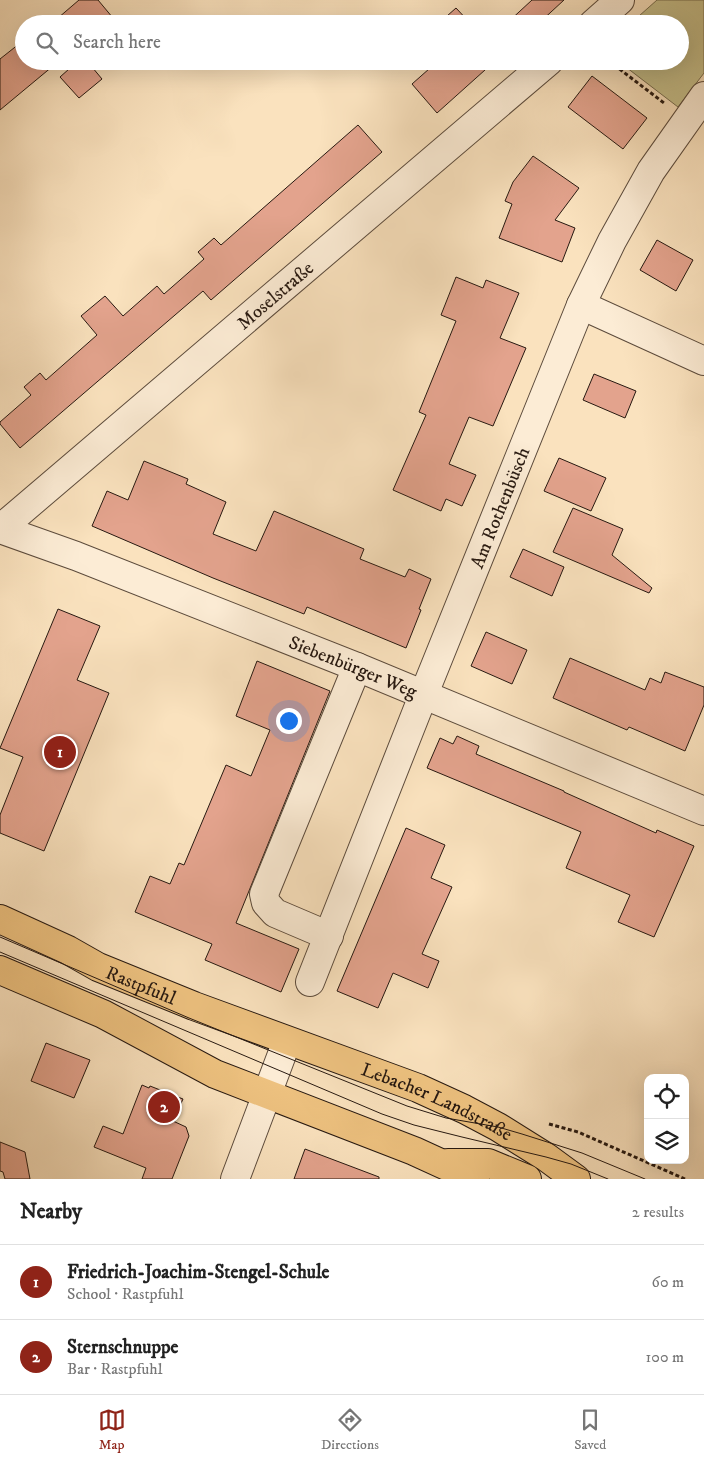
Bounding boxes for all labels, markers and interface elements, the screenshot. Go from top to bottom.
search box [15,15,689,70]
icon: search [33,29,61,57]
text: Search here [73,31,161,54]
street label: Moselstraße [233,257,319,335]
street label: Am Rothenbüsch [466,444,535,572]
street label: Siebenbürger Weg [285,631,421,704]
your location [276,708,302,734]
pin: 1 [44,733,76,771]
street label: Rastpfuhl [102,961,179,1011]
street label: Lebacher Landstraße [358,1058,517,1146]
map controls [644,1074,689,1164]
button: locate [644,1074,689,1119]
pin: 2 [148,1088,180,1126]
button: layers [644,1119,689,1164]
text: Nearby [20,1199,82,1225]
text: 2 results [632,1202,684,1222]
text: Friedrich-Joachim-Stengel-Schule [67,1261,329,1284]
text: 1 [33,1272,39,1292]
text: 60 m [652,1272,684,1292]
text: School · Rastpfuhl [67,1284,184,1304]
text: Sternschnuppe [67,1336,178,1359]
text: 2 [32,1347,40,1367]
text: 100 m [646,1347,684,1367]
text: Bar · Rastpfuhl [67,1359,162,1379]
tab: Map [98,1406,126,1454]
tab: Directions [321,1406,379,1454]
tab: Saved [574,1406,606,1454]

